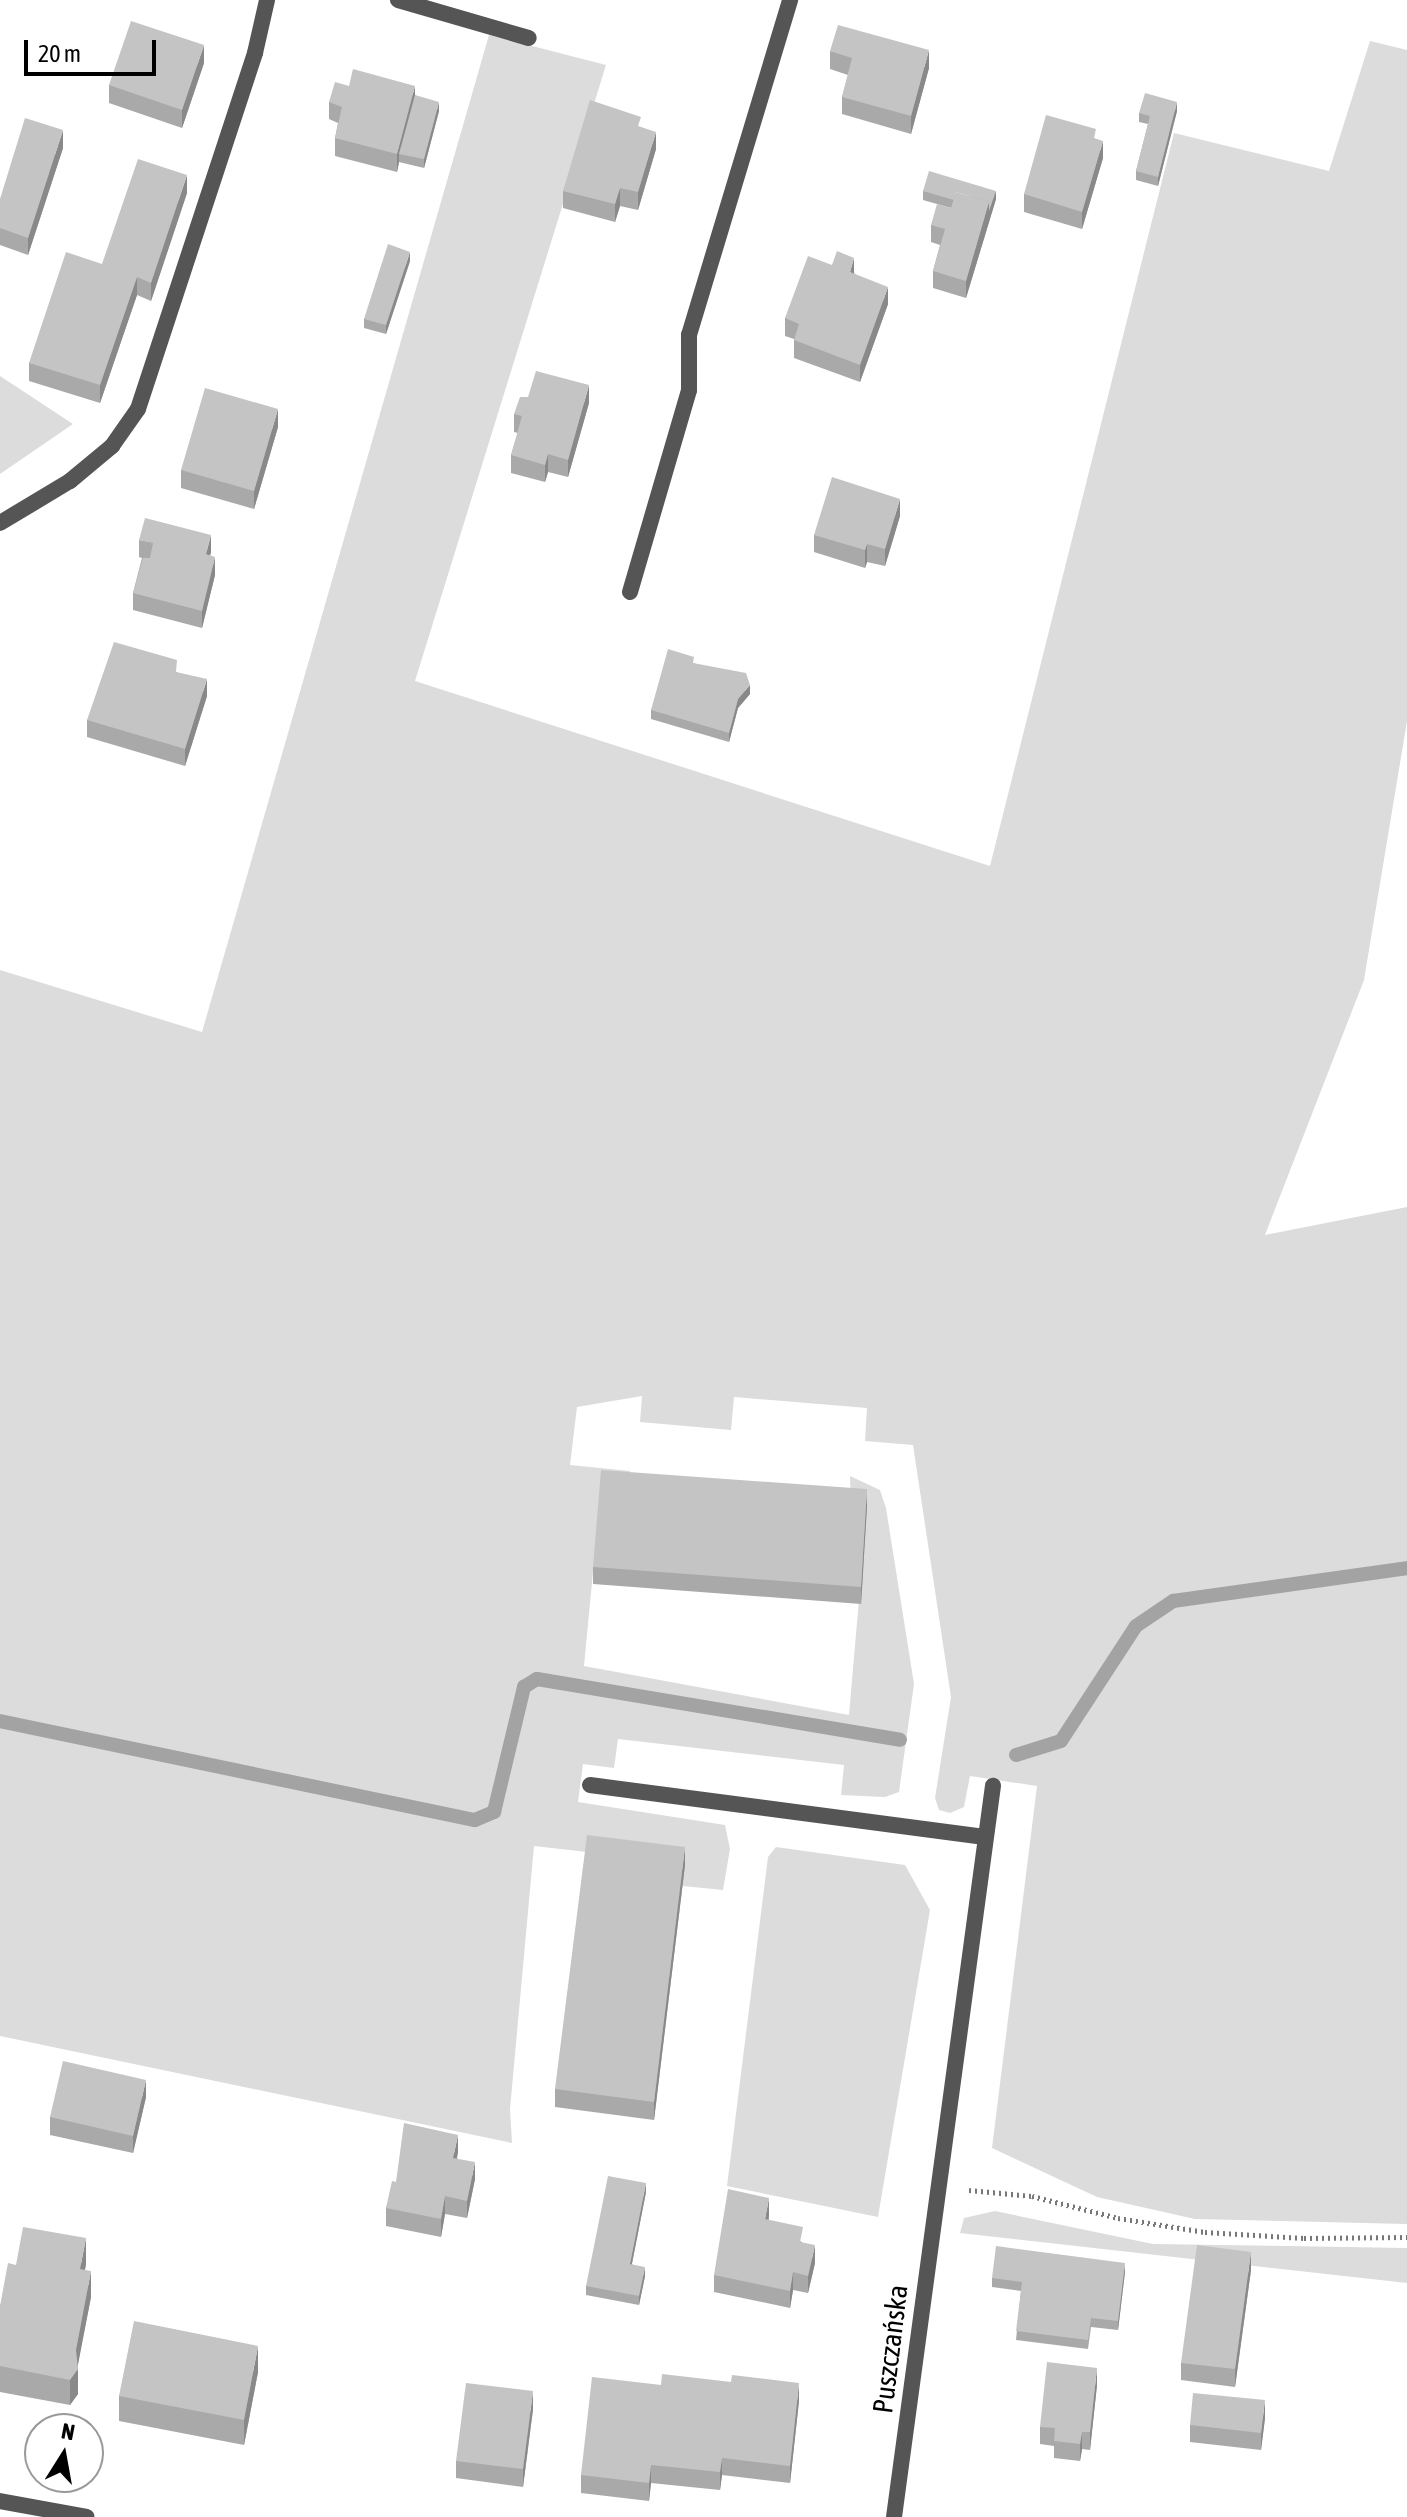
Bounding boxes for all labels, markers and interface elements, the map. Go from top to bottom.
scale bar [28,24,160,74]
text: 20 m [38,40,81,67]
street label: Puszczańska [865,2283,915,2415]
north arrow [24,2413,104,2493]
text: N [59,2417,77,2445]

